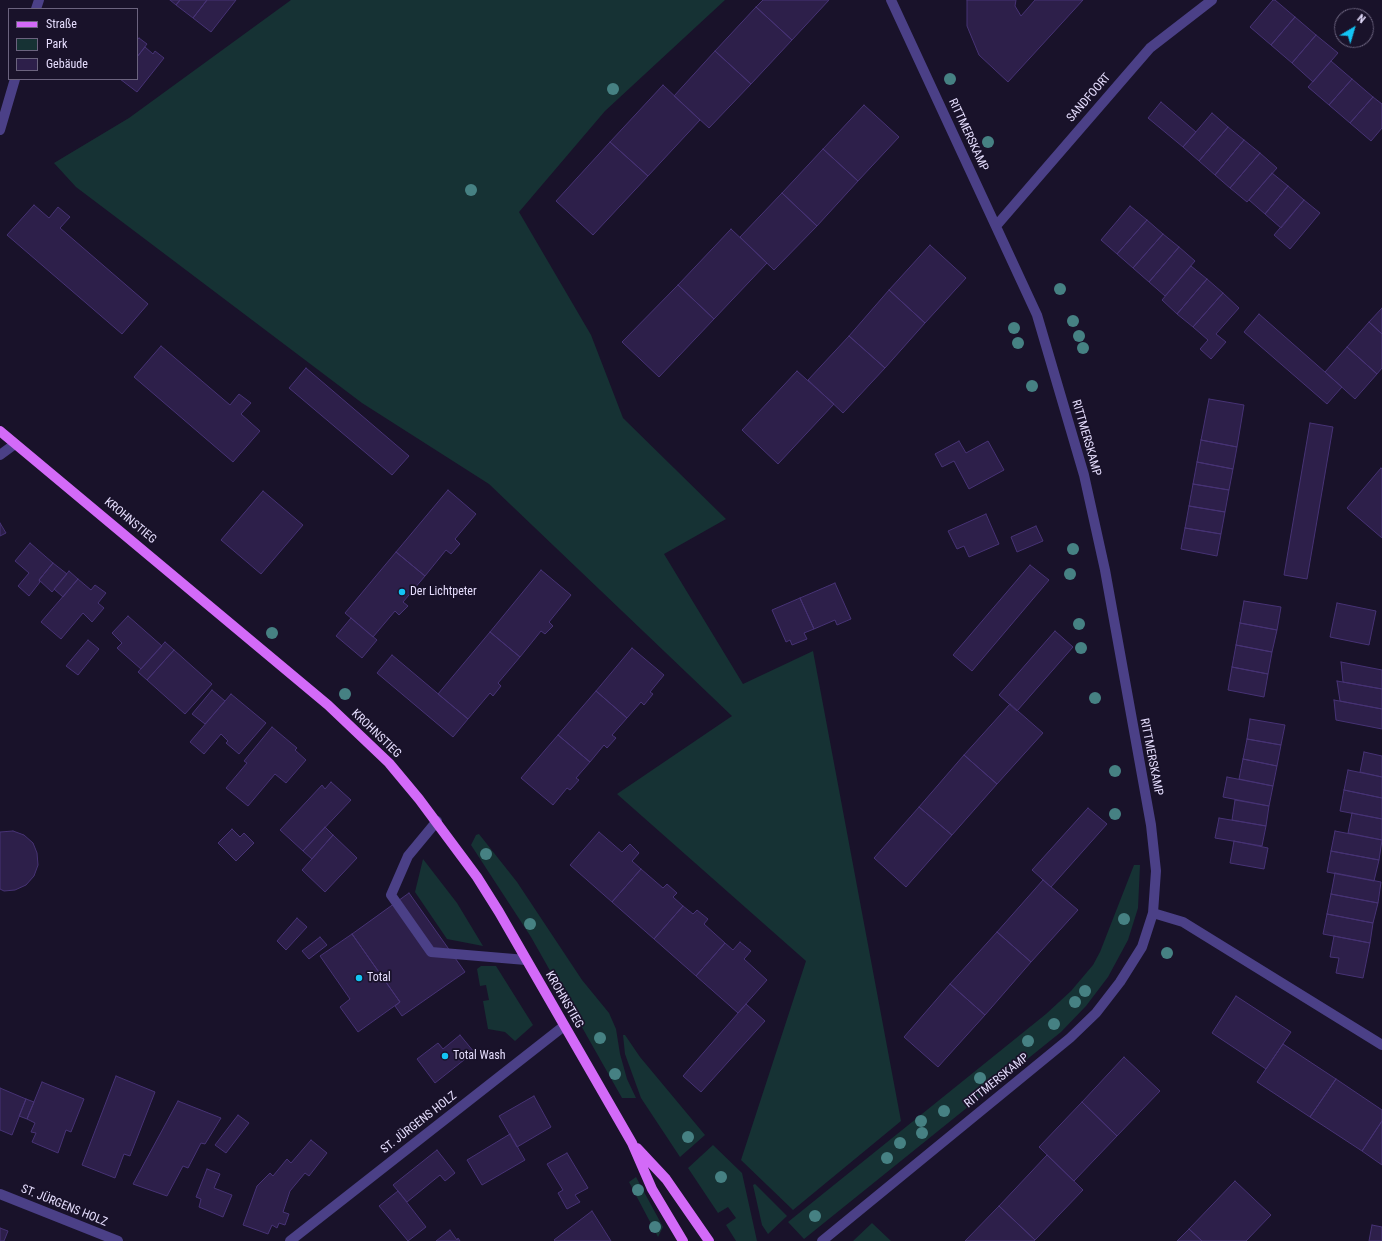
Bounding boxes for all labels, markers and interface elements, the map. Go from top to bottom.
legend [8,8,138,80]
north arrow [1334,8,1374,48]
text: N [1354,12,1368,26]
text: Straße [46,17,77,31]
text: Park [46,37,67,51]
text: Gebäude [46,57,88,71]
street label: SANDFOORT [1064,71,1114,125]
street label: RITTMERSKAMP [945,96,991,174]
street label: RITTMERSKAMP [1068,398,1104,478]
street label: KROHNSTIEG [101,495,159,547]
place label: Der Lichtpeter [410,585,477,599]
marker: Der Lichtpeter [397,587,407,597]
street label: KROHNSTIEG [348,707,404,761]
street label: RITTMERSKAMP [1136,717,1166,797]
street label: KROHNSTIEG [542,969,586,1031]
place label: Total [367,971,391,985]
marker: Total [354,973,364,983]
place label: Total Wash [453,1049,505,1063]
marker: Total Wash [440,1051,450,1061]
street label: RITTMERSKAMP [962,1051,1032,1111]
street label: ST. JÜRGENS HOLZ [378,1089,460,1157]
street label: ST. JÜRGENS HOLZ [19,1182,109,1230]

